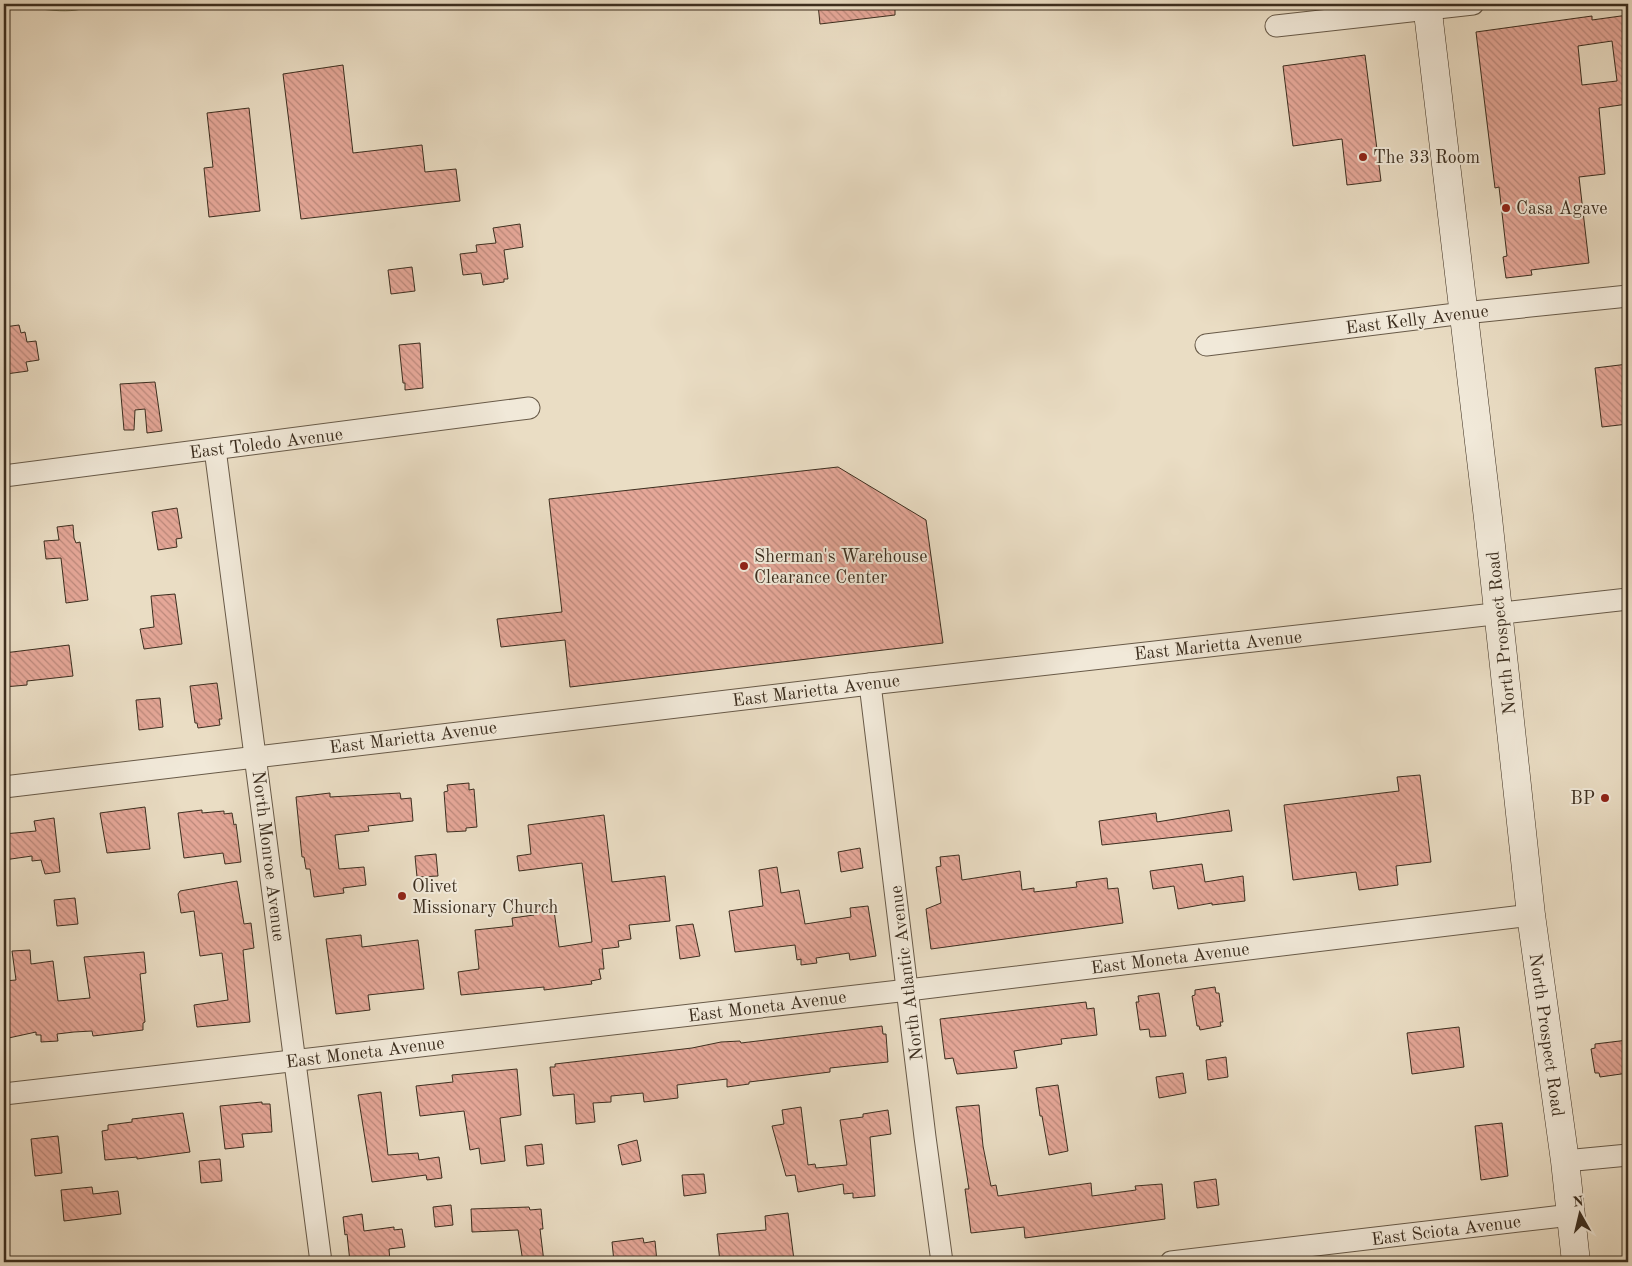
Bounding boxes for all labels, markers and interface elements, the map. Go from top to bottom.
place label: The 33 Room [1373,149,1480,167]
marker: The 33 Room [1357,151,1369,163]
place label: Casa Agave [1516,200,1607,218]
marker: Casa Agave [1500,202,1512,214]
street label: East Kelly Avenue [1345,302,1490,338]
street label: East Toledo Avenue [188,426,344,462]
place label: Sherman's Warehouse Clearance Center [754,548,927,587]
street label: North Prospect Road [1484,550,1520,716]
marker: Sherman's Warehouse Clearance Center [738,560,750,572]
street label: East Marietta Avenue [1133,628,1303,664]
street label: East Marietta Avenue [731,672,901,710]
street label: East Marietta Avenue [328,719,498,757]
street label: North Monroe Avenue [249,770,287,942]
place label: BP [1570,790,1595,808]
marker: BP [1599,792,1611,804]
place label: Olivet Missionary Church [412,878,559,917]
street label: North Atlantic Avenue [887,884,927,1061]
marker: Olivet Missionary Church [396,890,408,902]
street label: East Moneta Avenue [1090,940,1251,978]
street label: North Prospect Road [1526,952,1566,1118]
street label: East Moneta Avenue [687,988,848,1026]
street label: East Moneta Avenue [285,1034,446,1072]
north arrow [1554,1188,1604,1238]
text: N [1572,1194,1585,1210]
street label: East Sciota Avenue [1370,1213,1522,1249]

